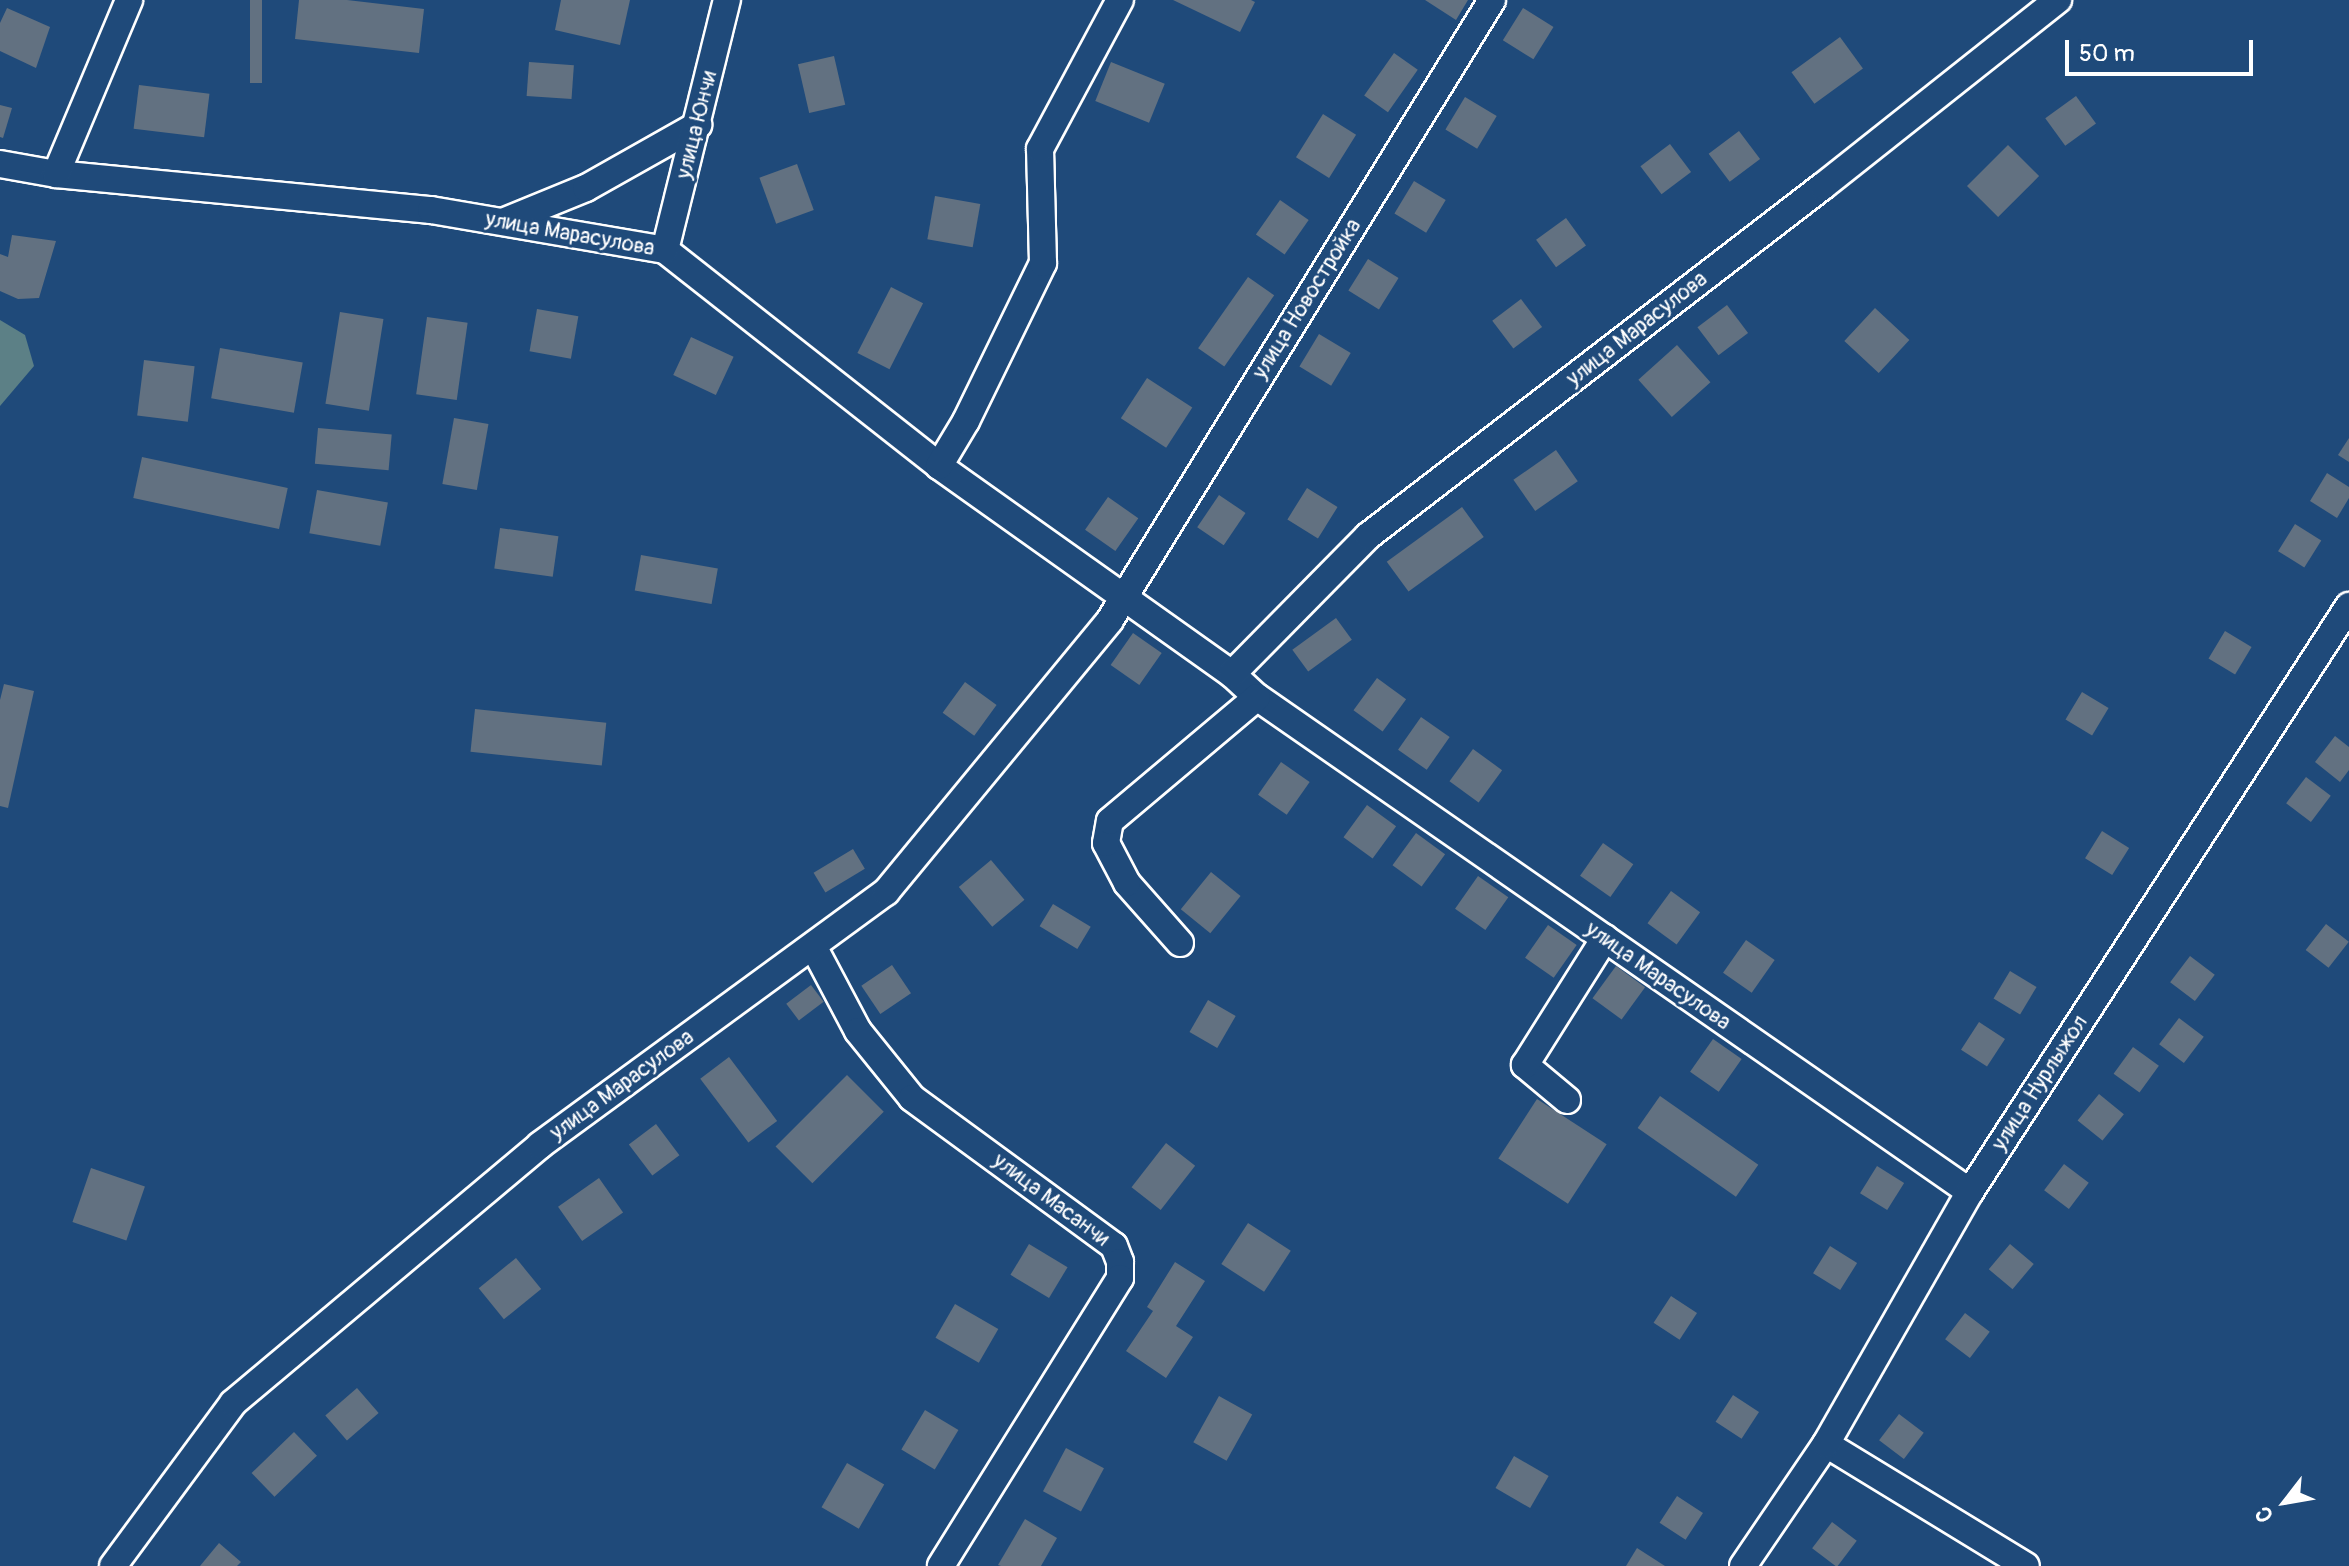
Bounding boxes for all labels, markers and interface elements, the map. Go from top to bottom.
scale bar [2069,24,2257,74]
text: 50 m [2079,39,2135,68]
street label: улица Юнчи [671,68,723,182]
street label: улица Марасулова [483,206,657,262]
street label: улица Новостройка [1247,214,1367,384]
street label: улица Марасулова [1561,266,1713,392]
street label: улица Марасулова [1580,916,1736,1036]
street label: улица Нурлыжол [1986,1010,2094,1156]
street label: улица Марасулова [545,1024,699,1146]
street label: улица Масанчи [988,1148,1114,1252]
north arrow [2245,1462,2325,1542]
text: С [2249,1501,2280,1527]

